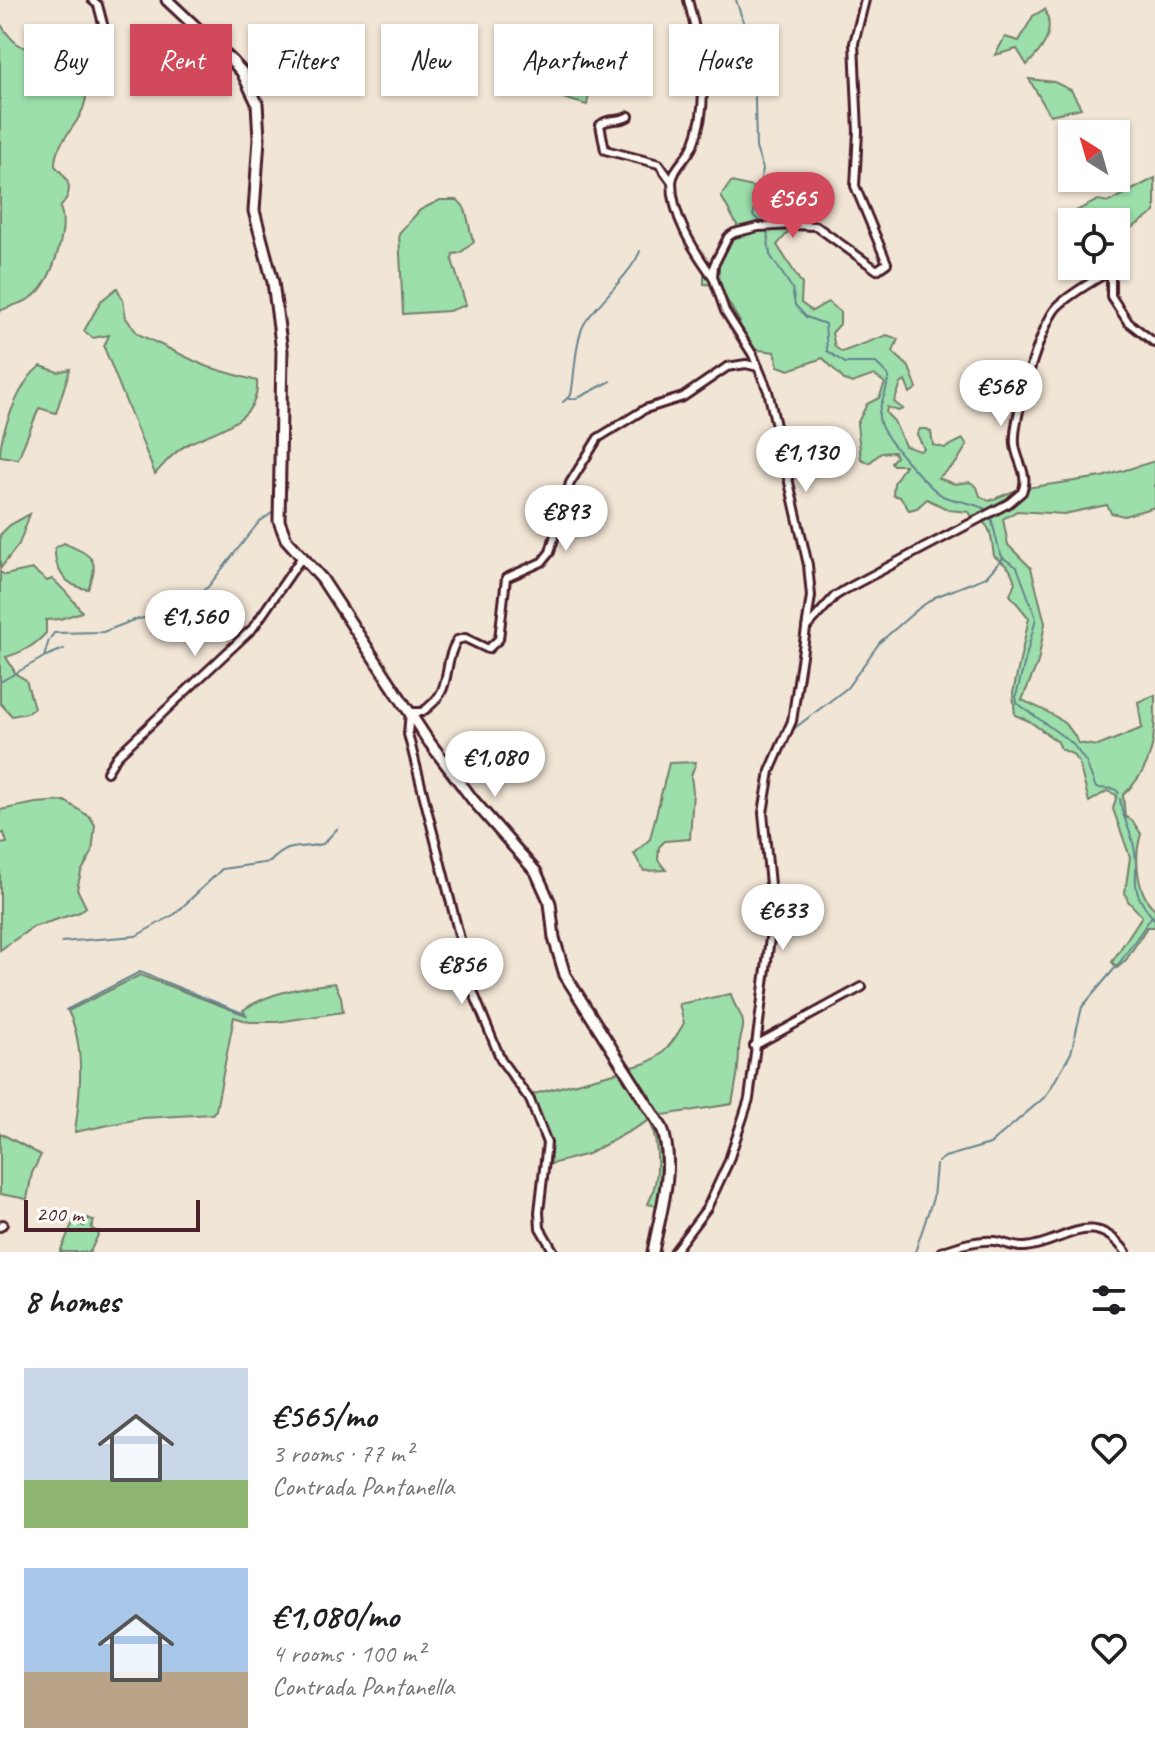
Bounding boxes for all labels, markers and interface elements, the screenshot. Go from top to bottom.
chip: Buy [24,24,114,96]
chip: Rent [130,24,232,96]
chip: Filters [248,24,365,96]
chip: New [381,24,478,96]
chip: Apartment [494,24,653,96]
chip: House [669,24,779,96]
north arrow [1058,120,1130,192]
map controls [1058,120,1130,280]
pin: €565 [746,172,840,240]
text: €565 [770,181,816,214]
button: locate [1058,208,1130,280]
pin: €568 [954,360,1048,428]
text: €568 [978,369,1024,402]
pin: €1,130 [741,426,871,494]
text: €1,130 [774,435,838,468]
pin: €893 [519,485,613,553]
text: €893 [543,494,589,527]
pin: €1,560 [130,590,260,658]
text: €1,560 [163,599,227,632]
pin: €1,080 [430,731,560,799]
text: €1,080 [463,740,527,773]
pin: €633 [736,884,830,952]
text: €633 [759,893,807,926]
pin: €856 [415,938,509,1006]
text: €856 [439,947,485,980]
scale bar [24,1196,200,1232]
text: 200 m [36,1200,83,1228]
icon: filters [1087,1278,1131,1322]
text: 8 homes [24,1279,120,1322]
text: €565/mo [272,1394,376,1437]
icon: home [88,1400,184,1496]
icon: heart [1087,1426,1131,1470]
text: 3 rooms · 77 m² [272,1437,413,1470]
text: Contrada Pantanella [272,1470,454,1503]
text: €1,080/mo [272,1594,399,1637]
icon: home [88,1600,184,1696]
icon: heart [1087,1626,1131,1670]
text: 4 rooms · 100 m² [272,1637,424,1670]
text: Contrada Pantanella [272,1670,454,1703]

